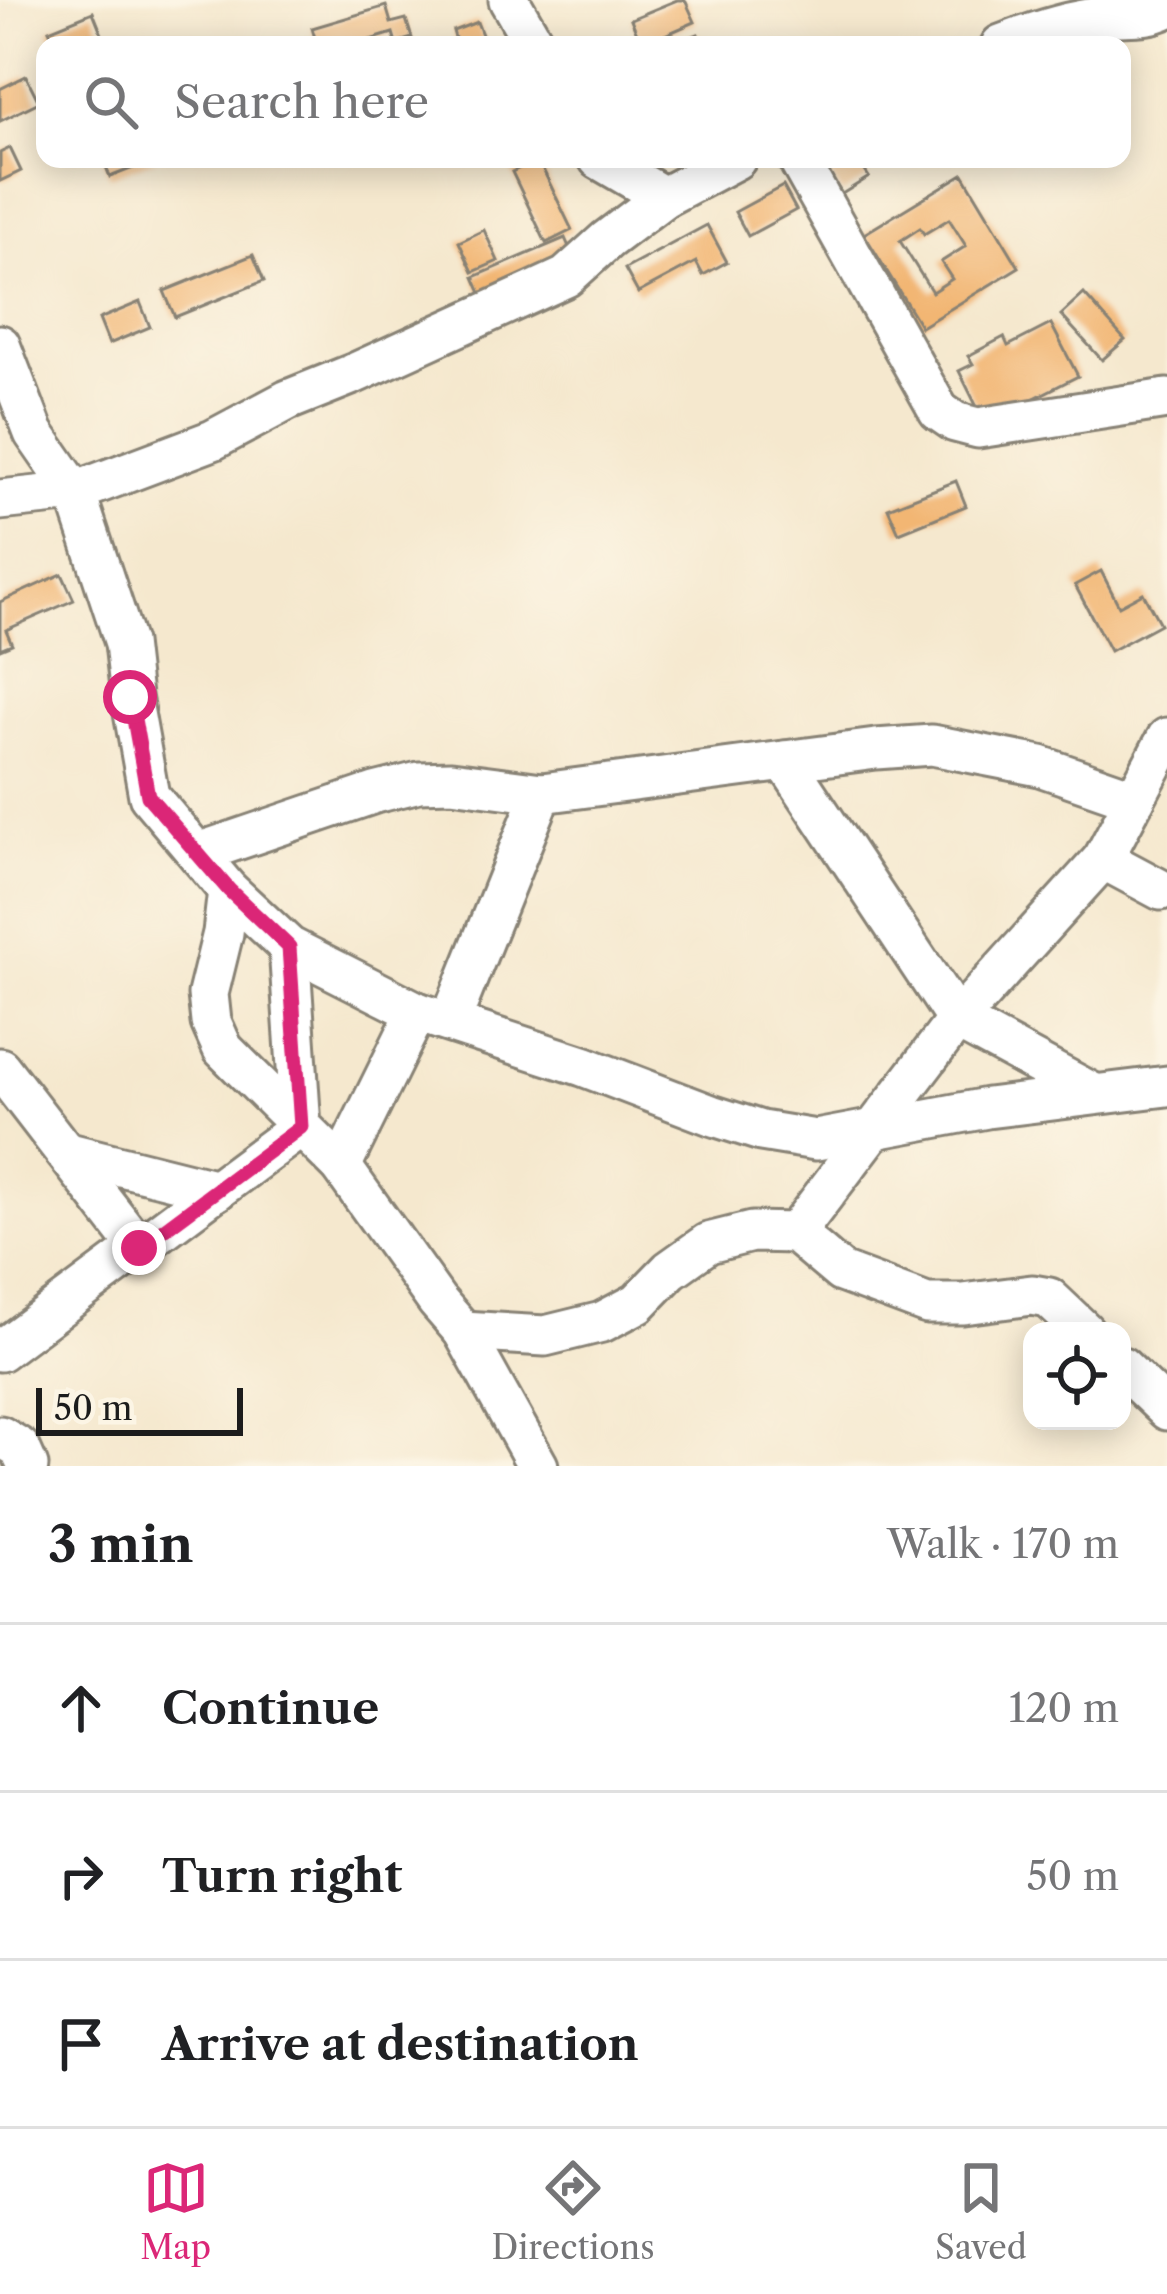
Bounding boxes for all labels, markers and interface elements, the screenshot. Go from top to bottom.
search box [36,36,1131,168]
icon: search [78,69,144,135]
text: Search here [174,74,429,130]
route start [103,670,157,724]
route end [112,1221,166,1275]
map controls [1023,1322,1131,1430]
button: locate [1023,1322,1131,1430]
scale bar [36,1382,243,1435]
text: 50 m [54,1388,132,1429]
text: 3 min [48,1513,194,1575]
text: Walk · 170 m [887,1520,1119,1568]
icon: ahead [48,1675,114,1741]
text: Continue [162,1680,379,1736]
text: 120 m [1009,1684,1119,1732]
icon: right [48,1843,114,1909]
text: Turn right [162,1848,402,1904]
text: 50 m [1026,1852,1119,1900]
icon: arrive [48,2011,114,2077]
text: Arrive at destination [162,2016,639,2072]
tab: Map [140,2155,211,2268]
tab: Directions [492,2155,655,2268]
tab: Saved [935,2155,1027,2268]

